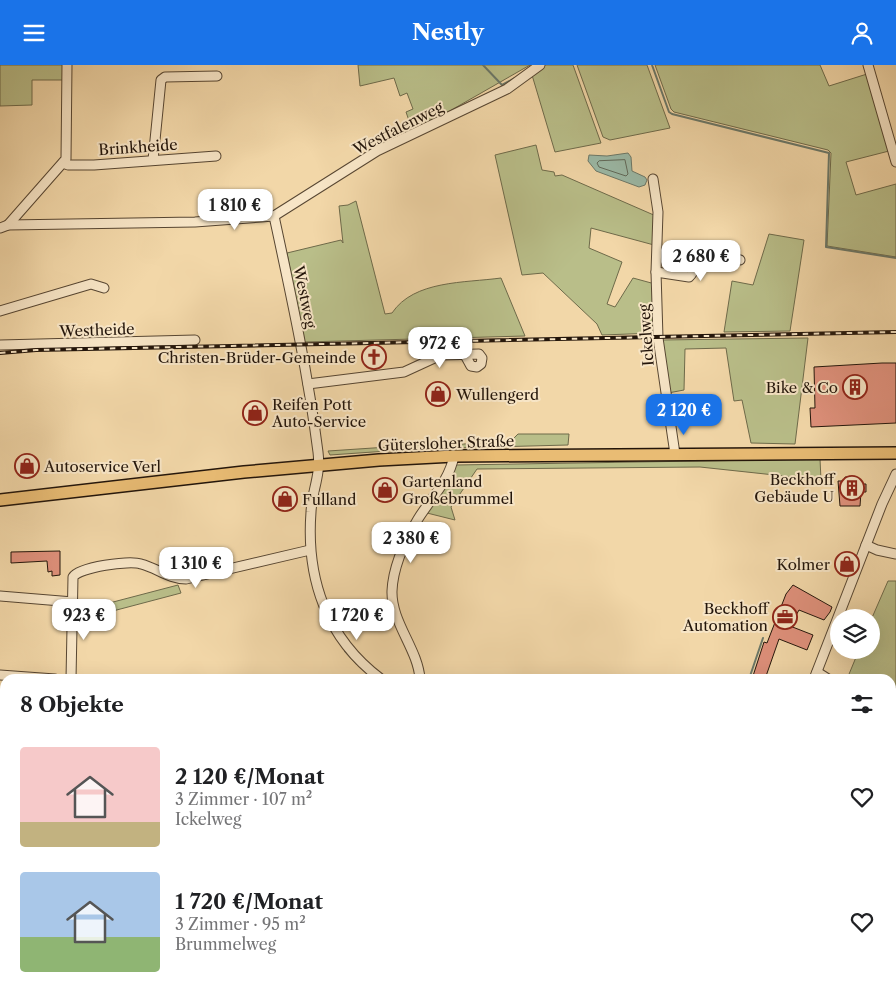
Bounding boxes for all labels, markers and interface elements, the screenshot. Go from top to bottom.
icon: menu [20,19,48,47]
text: Nestly [412,19,484,46]
icon: person [848,19,876,47]
street label: Westfalenweg [349,97,446,159]
street label: Brinkheide [98,135,178,159]
pin: 1 810 € [189,189,281,231]
text: 1 810 € [209,195,261,215]
pin: 2 680 € [655,239,747,282]
text: 2 680 € [672,246,730,266]
street label: Westweg [289,263,321,330]
street label: Ickelweg [634,303,658,367]
street label: Westheide [58,319,135,341]
pin: 972 € [405,327,475,369]
text: 972 € [419,333,461,353]
church icon: Christen-Brüder-Gemeinde [361,344,387,370]
place label: Christen-Brüder-Gemeinde [158,348,356,367]
building icon: Bike & Co [842,374,868,400]
place label: Bike & Co [766,378,838,397]
shop icon: Wullengerd [425,381,451,407]
place label: Wullengerd [455,385,539,404]
pin: 2 120 € [638,393,730,436]
place label: Reifen Pott Auto-Service [271,395,366,431]
shop icon: Reifen Pott Auto-Service [242,400,268,426]
text: 2 120 € [657,400,711,420]
street label: Gütersloher Straße [378,431,514,455]
shop icon: Autoservice Verl [14,453,40,479]
place label: Autoservice Verl [43,457,161,476]
place label: Beckhoff Gebäude U [754,470,836,506]
place label: Gartenland Großebrummel [402,472,514,508]
building icon: Beckhoff Gebäude U [839,475,865,501]
shop icon: Gartenland Großebrummel [372,477,398,503]
shop icon: Fulland [272,486,298,512]
place label: Fulland [302,490,356,509]
pin: 2 380 € [365,521,457,564]
text: 2 380 € [383,528,439,548]
pin: 1 310 € [150,547,242,589]
shop icon: Kolmer [834,551,860,577]
text: 1 310 € [170,553,222,573]
place label: Kolmer [777,555,831,574]
pin: 923 € [49,599,119,641]
pin: 1 720 € [311,599,403,641]
place label: Beckhoff Automation [682,599,770,635]
office icon: Beckhoff Automation [772,604,798,630]
text: 923 € [63,605,105,625]
text: 1 720 € [330,605,384,625]
map controls [830,609,880,659]
button: layers [830,609,880,659]
icon: filters [848,690,876,718]
text: 8 Objekte [20,692,124,717]
text: 2 120 €/Monat [175,764,325,789]
icon: home [60,767,120,827]
icon: heart [848,783,876,811]
text: 3 Zimmer · 107 m² [175,789,312,809]
text: Ickelweg [175,809,241,829]
text: 1 720 €/Monat [175,889,323,914]
icon: home [60,892,120,952]
icon: heart [848,908,876,936]
text: 3 Zimmer · 95 m² [175,914,306,934]
text: Brummelweg [175,934,276,954]

